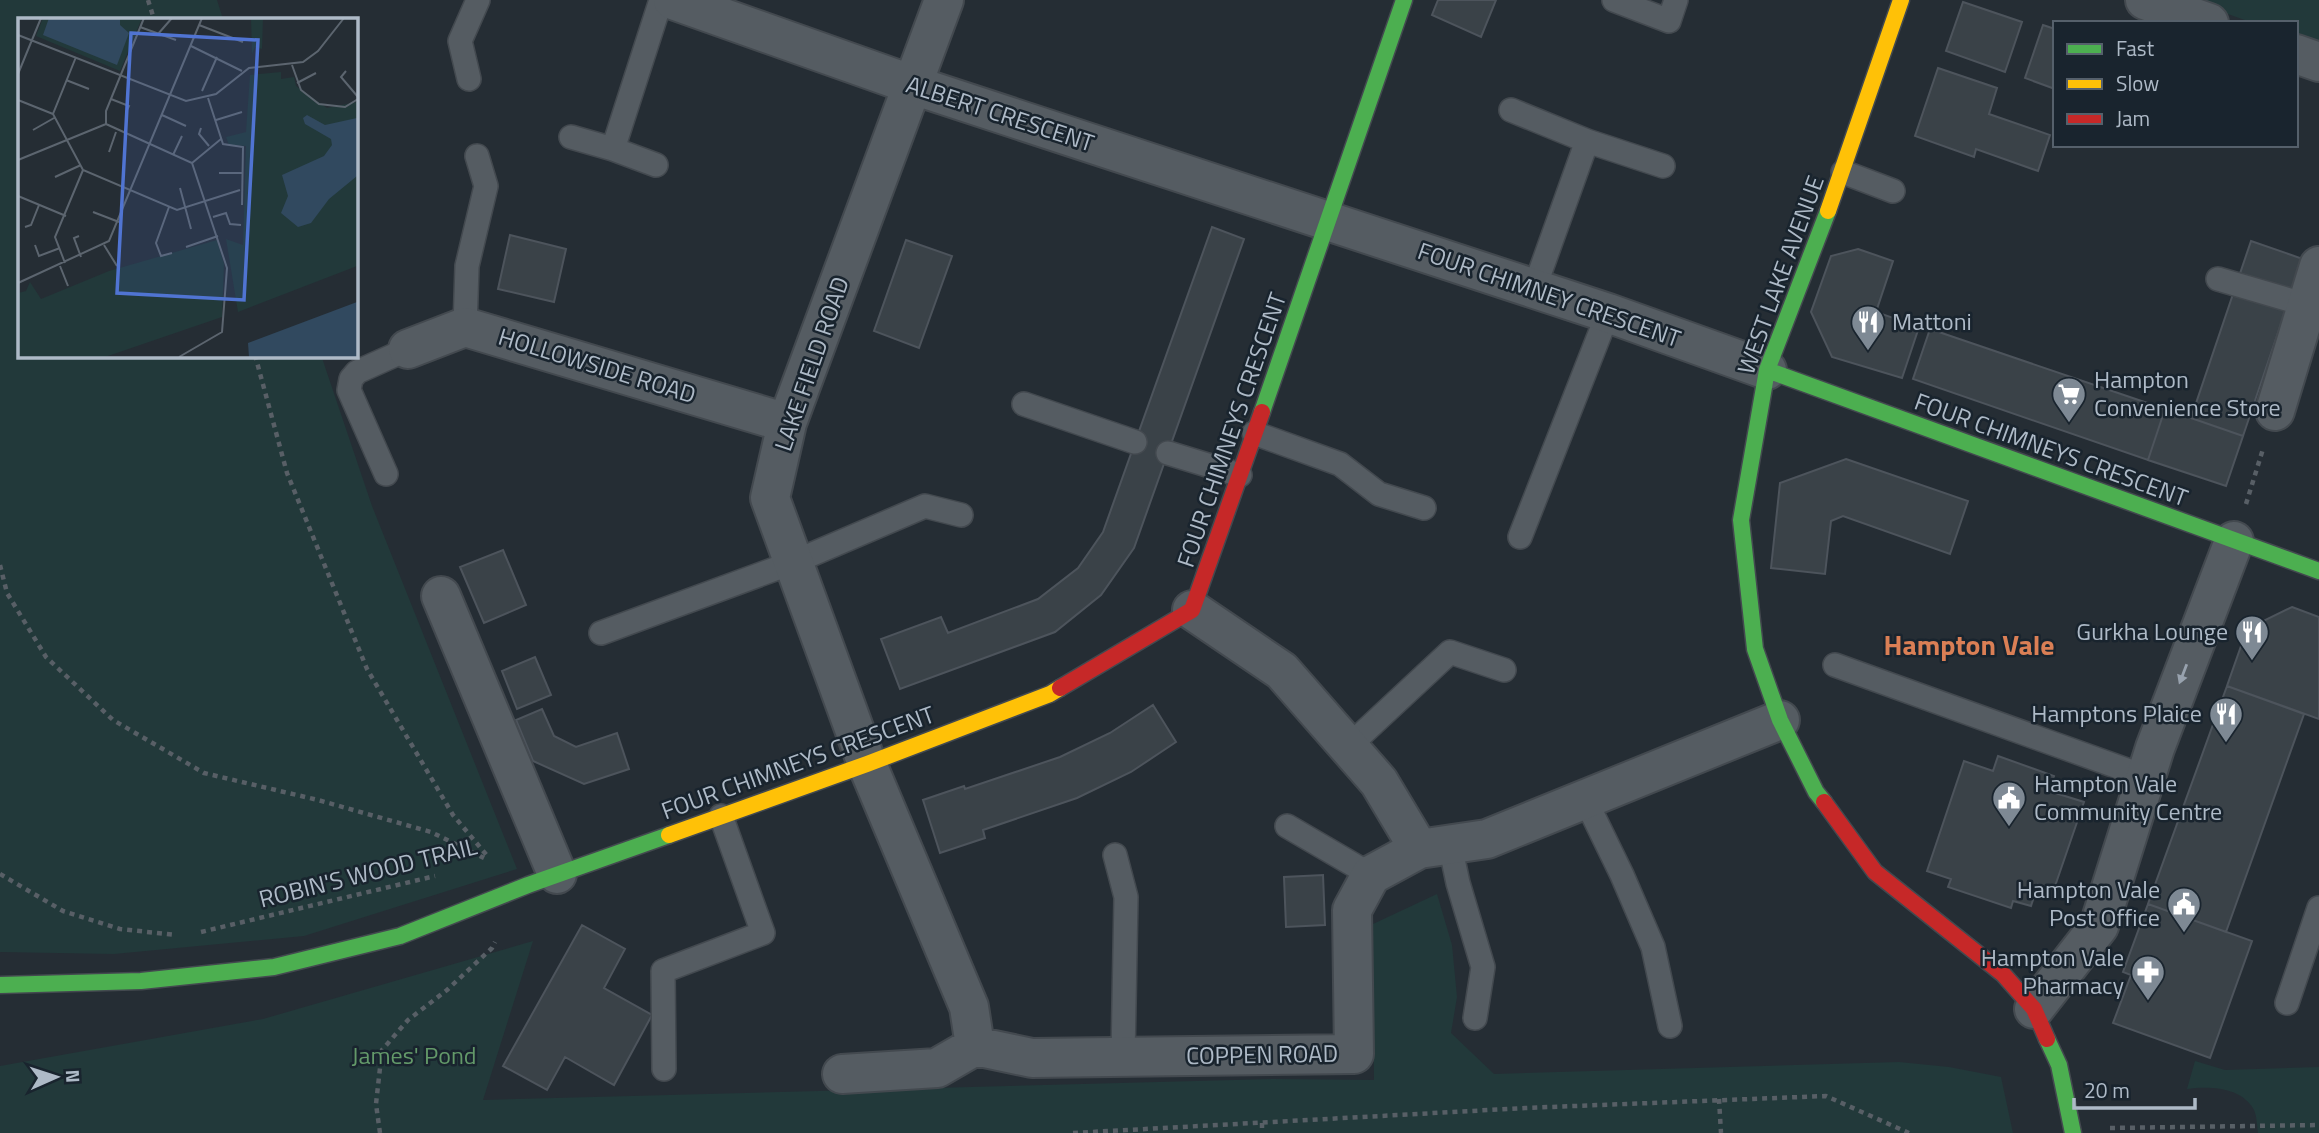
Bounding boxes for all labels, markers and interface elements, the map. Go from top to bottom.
inset map [18,18,357,357]
legend [2053,21,2298,147]
text: Fast [2116,32,2155,64]
street label: ALBERT CRESCENT [902,66,1099,160]
text: Slow [2116,67,2159,99]
text: Jam [2116,102,2150,134]
street label: WEST LAKE AVENUE [1727,170,1833,379]
street label: FOUR CHIMNEY CRESCENT [1413,232,1686,356]
street label: LAKE FIELD ROAD [764,272,858,456]
street label: FOUR CHIMNEYS CRESCENT [1167,287,1295,572]
restaurant icon: Mattoni [1849,303,1887,352]
place label: Mattoni [1892,303,1972,339]
street label: HOLLOWSIDE ROAD [494,318,700,412]
place label: Hampton Convenience Store [2094,361,2281,425]
supermarket icon: Hampton Convenience Store [2050,375,2088,424]
street label: FOUR CHIMNEYS CRESCENT [1910,383,2193,515]
place label: Gurkha Lounge [2076,613,2228,649]
restaurant icon: Gurkha Lounge [2233,613,2271,662]
district label: Hampton Vale [1883,623,2055,666]
one-way arrow [2178,663,2189,684]
place label: Hamptons Plaice [2031,695,2202,731]
restaurant icon: Hamptons Plaice [2207,695,2245,744]
street label: FOUR CHIMNEYS CRESCENT [656,696,940,828]
place label: Hampton Vale Community Centre [2034,765,2222,829]
public building icon: Hampton Vale Community Centre [1990,779,2028,828]
street label: ROBIN'S WOOD TRAIL [255,827,481,917]
place label: Hampton Vale Post Office [2017,871,2160,935]
public building icon: Hampton Vale Post Office [2165,885,2203,934]
place label: Hampton Vale Pharmacy [1981,939,2124,1003]
pharmacy icon: Hampton Vale Pharmacy [2129,953,2167,1002]
street label: COPPEN ROAD [1186,1035,1338,1073]
park label: James' Pond [352,1037,476,1073]
north arrow [21,1042,91,1112]
scale bar [2074,1066,2195,1110]
text: N [59,1069,88,1083]
text: 20 m [2084,1074,2130,1106]

